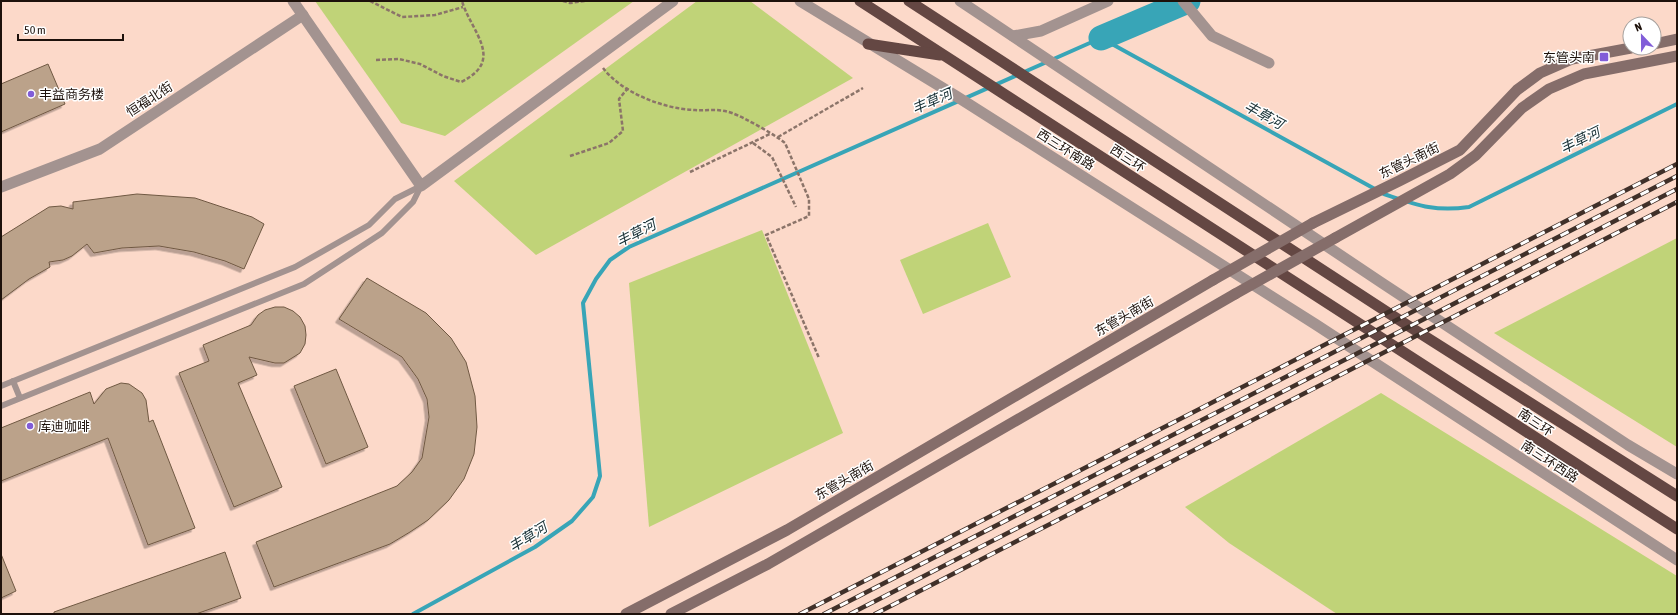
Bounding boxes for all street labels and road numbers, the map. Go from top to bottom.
street label: 恒福北街 [123,79,175,120]
street label: 西三环南路 [1034,126,1097,173]
street label: 东管头南街 [1377,139,1442,181]
street label: 西三环 [1107,142,1148,175]
street label: 东管头南街 [1092,294,1156,339]
street label: 南三环 [1515,406,1556,439]
street label: 南三环西路 [1518,437,1581,485]
street label: 东管头南街 [812,458,876,503]

